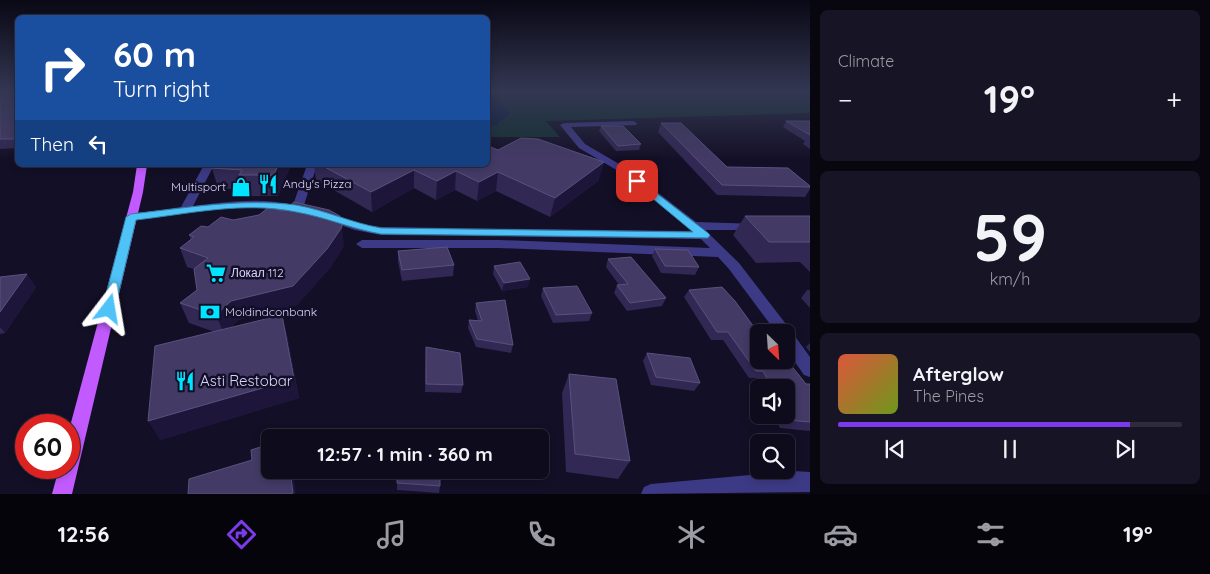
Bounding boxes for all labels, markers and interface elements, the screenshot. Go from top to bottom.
text: 60 m [113,32,196,76]
icon: right [30,35,95,100]
text: Climate [838,51,894,71]
text: Turn right [113,75,210,103]
text: 19° [984,75,1035,123]
text: − [838,82,853,117]
text: + [1166,82,1182,117]
icon: left [84,130,112,158]
text: Then [30,132,74,156]
pin [616,160,658,202]
icon: arrive [623,167,651,195]
restaurant icon: Andy's Pizza [257,173,279,195]
shop icon: Multisport [230,176,252,198]
place label: Andy's Pizza [283,176,352,191]
place label: Multisport [171,179,226,194]
text: 59 [973,196,1047,277]
supermarket icon: Локал 112 [205,262,227,284]
place label: Локал 112 [231,265,284,280]
text: km/h [990,269,1030,289]
position arrow [82,282,134,334]
bank icon: Moldindconbank [199,301,221,323]
place label: Moldindconbank [225,304,317,319]
north arrow [750,324,795,369]
map controls [750,324,795,479]
text: Afterglow [913,362,1004,386]
restaurant icon: Asti Restobar [174,370,196,392]
place label: Asti Restobar [200,371,293,390]
button: sound [750,379,795,424]
text: The Pines [913,386,984,406]
speed limit sign: 60 [15,414,80,479]
button: search [750,434,795,479]
icon: previous [881,435,909,463]
icon: pause [996,435,1024,463]
icon: next [1111,435,1139,463]
text: 12:57 · 1 min · 360 m [317,442,493,466]
icon: directions [224,517,259,552]
icon: music [374,517,409,552]
icon: phone [524,517,559,552]
icon: climate [674,517,709,552]
icon: car [823,517,858,552]
icon: filters [973,517,1008,552]
text: 12:56 [57,520,109,548]
text: 19° [1123,520,1153,548]

